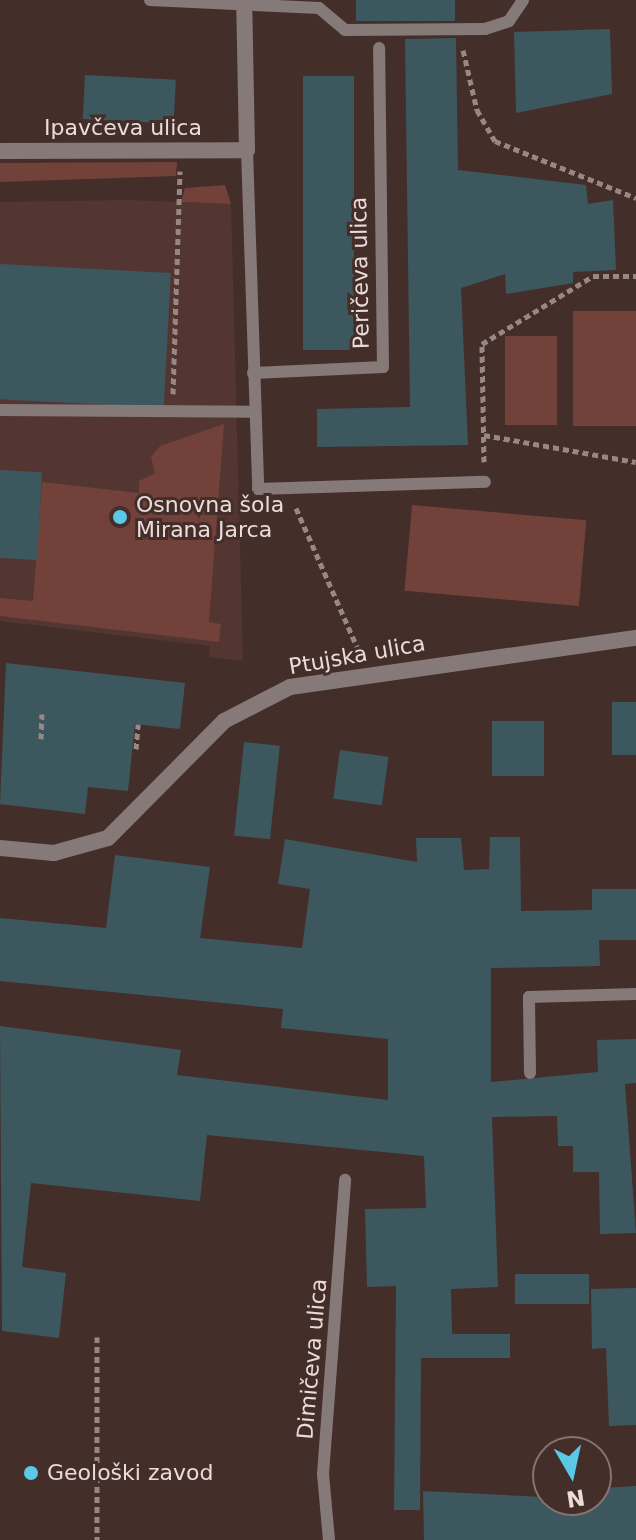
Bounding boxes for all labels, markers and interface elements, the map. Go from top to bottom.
street label: Ipavčeva ulica [44,115,202,141]
street label: Peričeva ulica [345,197,375,349]
place label: Osnovna šola Mirana Jarca [136,491,284,542]
marker: Osnovna šola Mirana Jarca [111,508,129,526]
street label: Ptujska ulica [287,630,427,680]
street label: Dimičeva ulica [292,1277,332,1441]
north arrow [532,1436,612,1516]
place label: Geološki zavod [47,1460,213,1486]
marker: Geološki zavod [22,1464,40,1482]
text: N [564,1484,587,1512]

